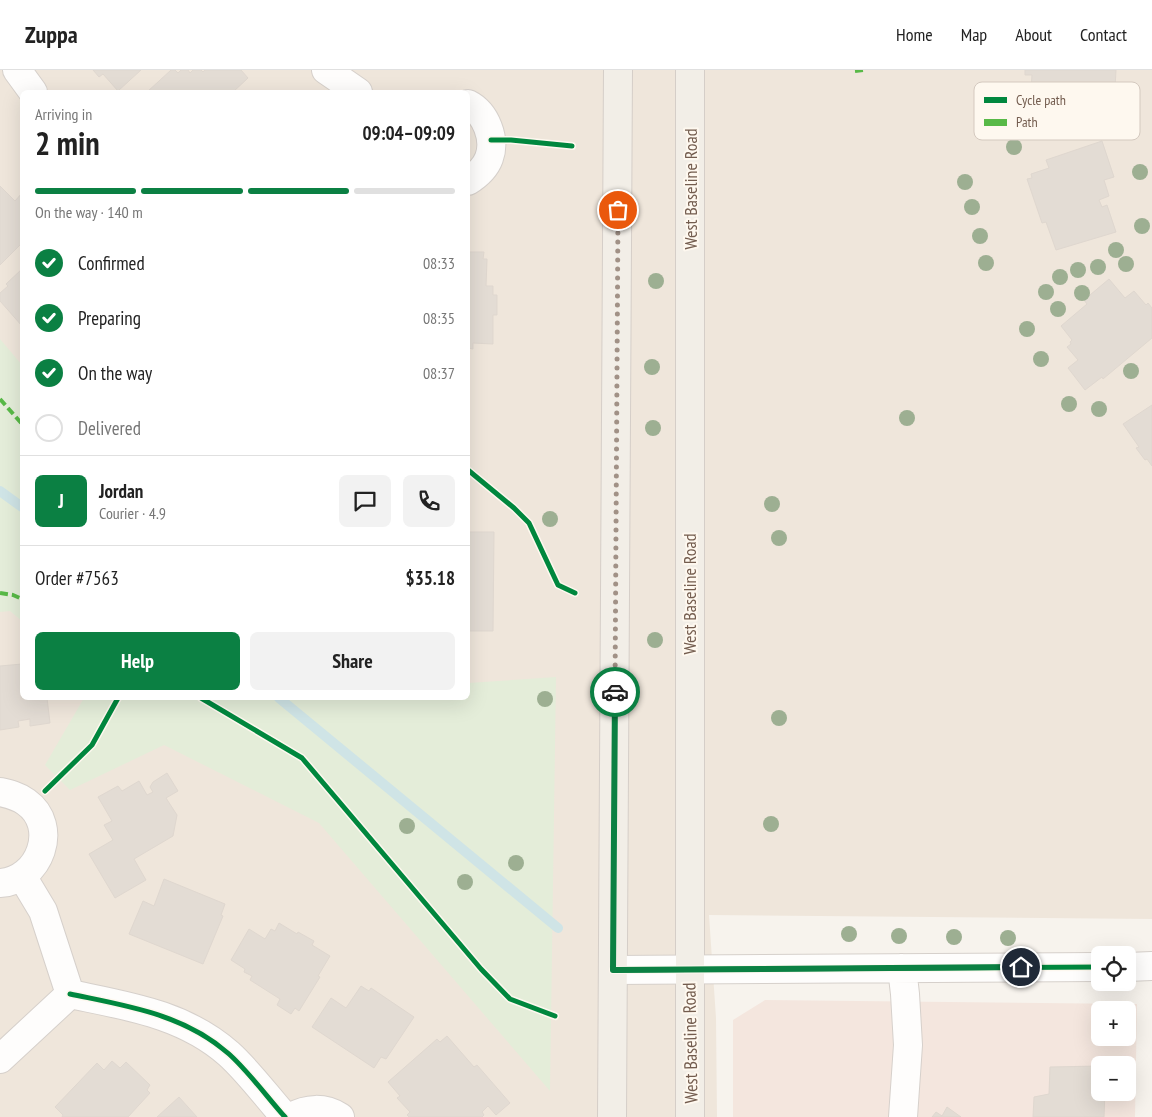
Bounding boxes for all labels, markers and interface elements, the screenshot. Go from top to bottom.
text: Zuppa [25,19,78,50]
text: Home [896,23,933,46]
text: Map [961,23,987,46]
text: About [1015,23,1052,46]
text: Contact [1080,23,1127,46]
legend [974,82,1140,140]
text: Cycle path [1016,91,1066,109]
text: Arriving in [35,104,92,124]
text: Path [1016,113,1038,131]
text: 09:04–09:09 [362,121,455,145]
text: 2 min [35,122,100,164]
street label: West Baseline Road [679,129,702,249]
pin [597,189,639,231]
icon: bag [604,196,632,224]
text: On the way · 140 m [35,202,143,222]
icon: check [35,249,63,277]
text: Confirmed [78,251,145,275]
text: 08:33 [423,253,455,273]
icon: check [35,304,63,332]
text: Preparing [78,306,141,330]
text: 08:35 [423,308,455,328]
icon: check [35,359,63,387]
text: On the way [78,361,152,385]
text: 08:37 [423,363,455,383]
text: Delivered [78,416,141,440]
button: chat [339,475,391,527]
button: phone [403,475,455,527]
text: Jordan [99,479,143,503]
text: J [58,489,64,513]
text: Courier · 4.9 [99,503,166,523]
street label: West Baseline Road [678,534,701,654]
text: Order #7563 [35,566,119,590]
text: $35.18 [406,566,455,590]
button: Help [35,632,240,690]
button: Share [250,632,455,690]
courier [590,667,640,717]
icon: car [601,678,629,706]
pin [1000,946,1042,988]
map controls [1091,946,1136,1101]
button: locate [1091,946,1136,991]
icon: home [1007,953,1035,981]
street label: West Baseline Road [677,982,703,1104]
button: + [1091,1001,1136,1046]
button: − [1091,1056,1136,1101]

